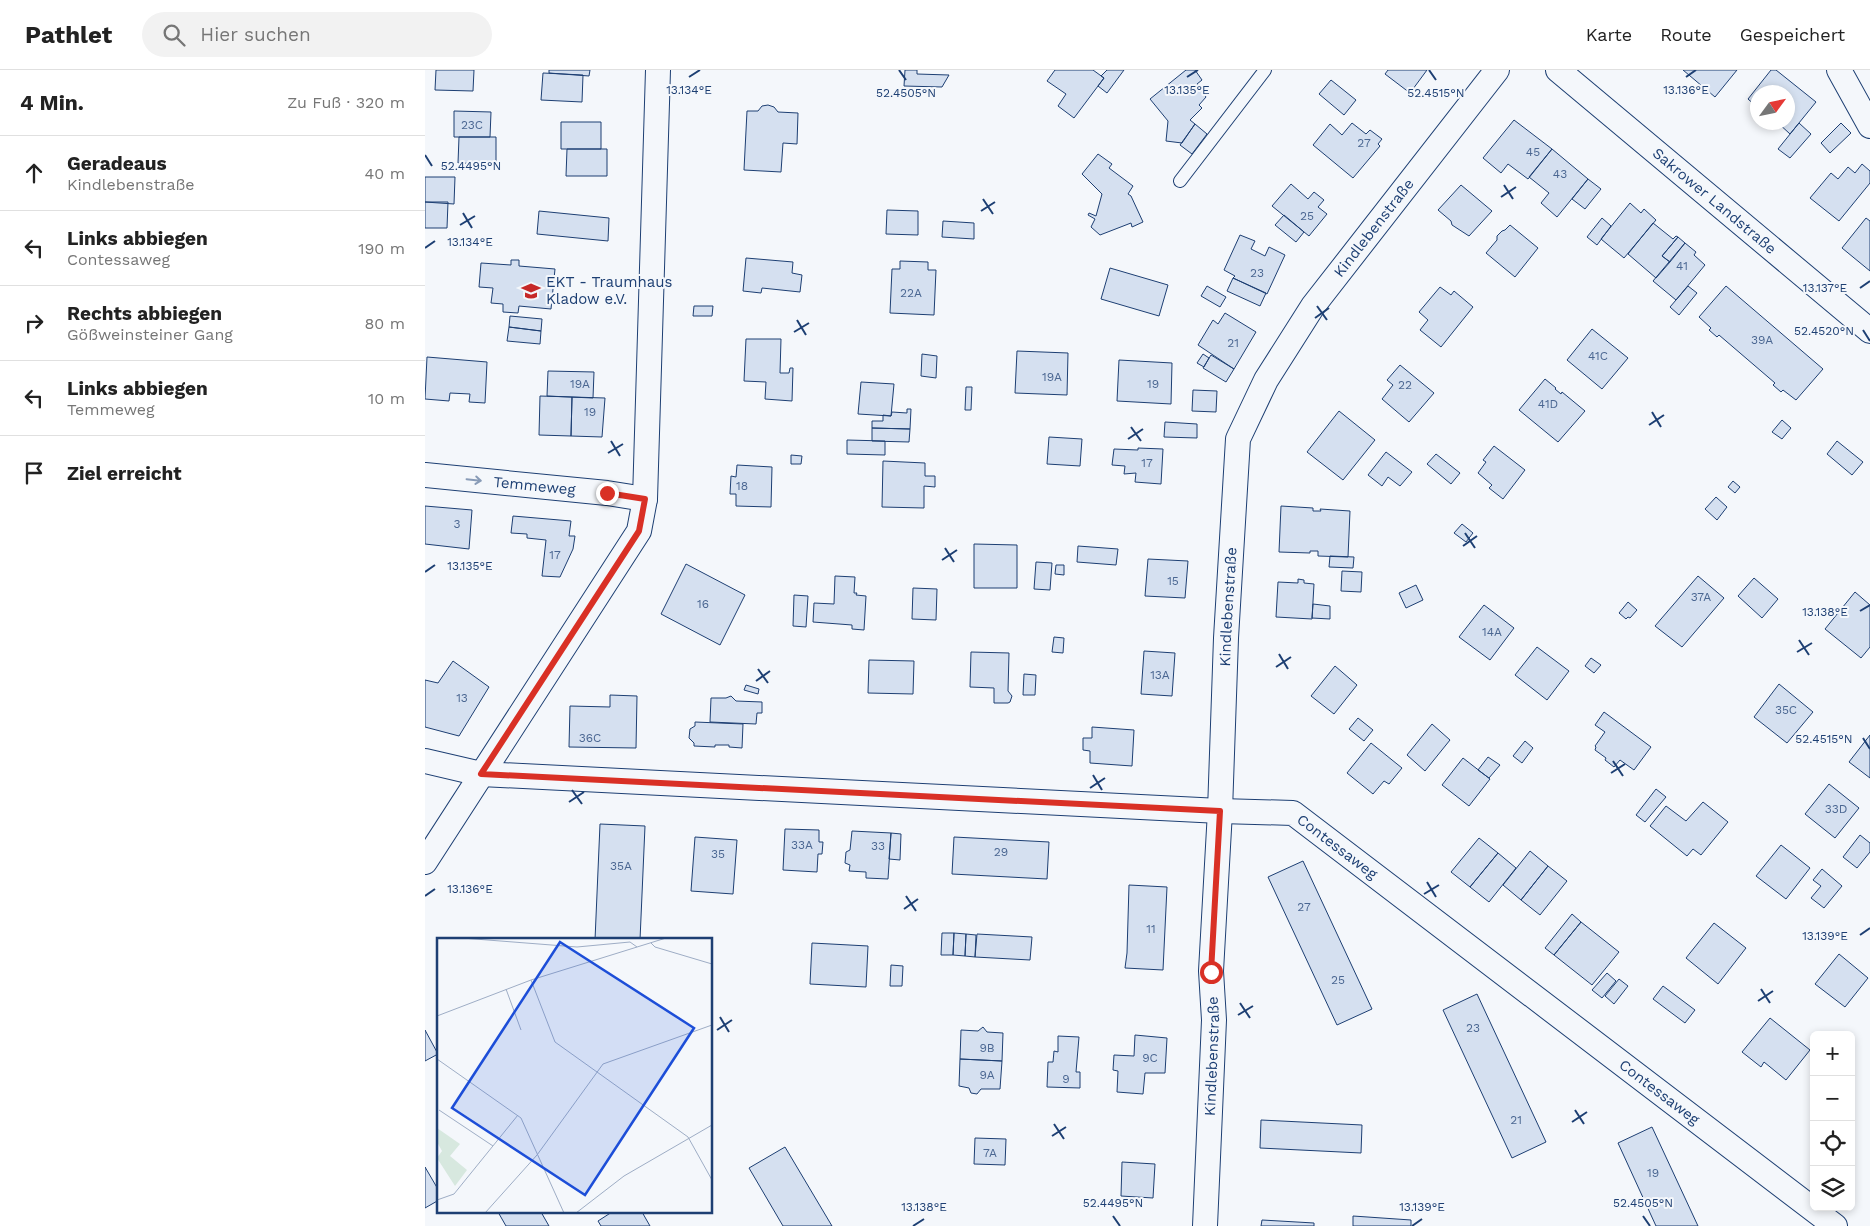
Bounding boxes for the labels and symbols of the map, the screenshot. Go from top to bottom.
text: 13.134°E [666,83,712,97]
text: 13.135°E [1164,83,1210,97]
text: 13.136°E [1663,83,1709,97]
north arrow [1750,85,1795,130]
text: 52.4505°N [876,86,936,100]
text: 52.4515°N [1407,86,1465,100]
house number: 23C [461,118,483,132]
house number: 27 [1357,136,1371,150]
street label: Sakrower Landstraße [1649,144,1780,258]
house number: 45 [1526,145,1540,159]
text: 52.4495°N [441,159,501,173]
house number: 43 [1553,167,1567,181]
street label: Kindlebenstraße [1330,175,1418,281]
house number: 25 [1300,209,1314,223]
text: 13.134°E [447,235,493,249]
house number: 41 [1676,259,1688,273]
house number: 23 [1250,266,1264,280]
place label: EKT - Traumhaus Kladow e.V. [546,273,673,308]
school or university icon: EKT - Traumhaus Kladow e.V. [520,280,542,302]
text: 13.137°E [1803,281,1848,295]
house number: 22A [900,286,922,300]
text: 52.4520°N [1794,324,1854,338]
house number: 39A [1751,333,1773,347]
house number: 21 [1227,336,1239,350]
house number: 41C [1588,349,1608,363]
house number: 19A [1042,370,1062,384]
house number: 19A [570,377,590,391]
house number: 19 [1147,377,1159,391]
house number: 22 [1398,378,1412,392]
house number: 41D [1538,397,1558,411]
house number: 19 [584,405,596,419]
house number: 17 [1141,456,1153,470]
street label: Temmeweg [493,473,576,499]
one-way arrow [465,475,481,485]
house number: 18 [736,479,748,493]
route end [596,482,619,505]
house number: 3 [454,517,461,531]
street label: Kindlebenstraße [1216,546,1240,667]
house number: 17 [549,548,561,562]
text: 13.135°E [447,559,493,573]
house number: 15 [1167,574,1179,588]
house number: 37A [1691,590,1711,604]
house number: 16 [697,597,709,611]
text: 13.138°E [1802,605,1848,619]
house number: 14A [1482,625,1502,639]
house number: 13A [1150,668,1170,682]
house number: 13 [456,691,468,705]
house number: 35C [1775,703,1797,717]
house number: 36C [579,731,601,745]
text: 52.4515°N [1795,732,1853,746]
house number: 33D [1825,802,1847,816]
street label: Contessaweg [1293,810,1381,883]
house number: 33A [791,838,813,852]
house number: 33 [871,839,885,853]
house number: 29 [994,845,1008,859]
house number: 35 [711,847,725,861]
house number: 35A [610,859,632,873]
text: 13.136°E [447,882,493,896]
house number: 27 [1297,900,1311,914]
house number: 11 [1146,922,1156,936]
text: 13.139°E [1802,929,1848,943]
inset map [437,938,713,1214]
route start [1200,961,1223,984]
house number: 25 [1331,973,1345,987]
street label: Kindlebenstraße [1201,996,1223,1116]
house number: 23 [1466,1021,1480,1035]
house number: 9B [979,1041,995,1055]
house number: 9C [1142,1051,1158,1065]
street label: Contessaweg [1615,1056,1703,1129]
house number: 9A [979,1068,995,1082]
house number: 9 [1062,1072,1070,1086]
house number: 21 [1510,1113,1522,1127]
house number: 7A [983,1146,997,1160]
house number: 19 [1647,1166,1659,1180]
text: 52.4495°N [1083,1196,1143,1210]
text: 52.4505°N [1613,1196,1673,1210]
text: 13.138°E [901,1200,947,1214]
text: 13.139°E [1399,1200,1445,1214]

